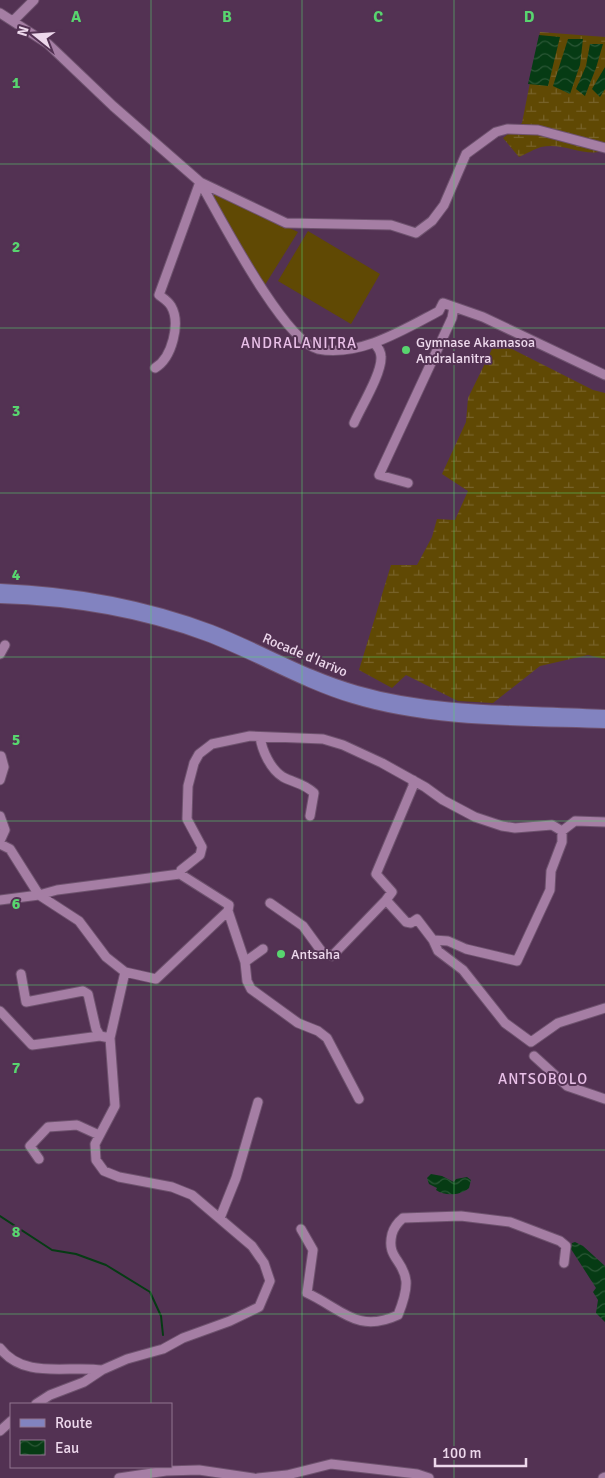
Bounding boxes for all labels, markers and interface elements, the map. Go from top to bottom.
text: A [71,7,82,27]
text: B [222,7,232,27]
text: C [373,7,383,27]
text: D [524,7,535,27]
north arrow [10,10,60,60]
text: N [13,24,33,38]
text: 1 [12,73,21,93]
text: 2 [12,237,20,257]
district label: ANDRALANITRA [241,334,357,352]
place label: Gymnase Akamasoa Andralanitra [416,334,535,367]
marker: Gymnase Akamasoa Andralanitra [400,344,412,356]
text: 3 [12,401,20,421]
text: 4 [12,565,21,585]
street label: Rocade d'Iarivo [260,629,350,681]
text: 5 [12,730,20,750]
text: 6 [12,894,21,914]
place label: Antsaha [291,946,340,963]
marker: Antsaha [275,948,287,960]
text: 7 [12,1058,21,1078]
district label: ANTSOBOLO [498,1070,588,1088]
text: 8 [12,1222,21,1242]
legend [10,1403,172,1468]
text: Route [55,1414,92,1432]
scale bar [435,1436,526,1468]
text: Eau [55,1439,79,1457]
text: 100 m [442,1444,482,1462]

